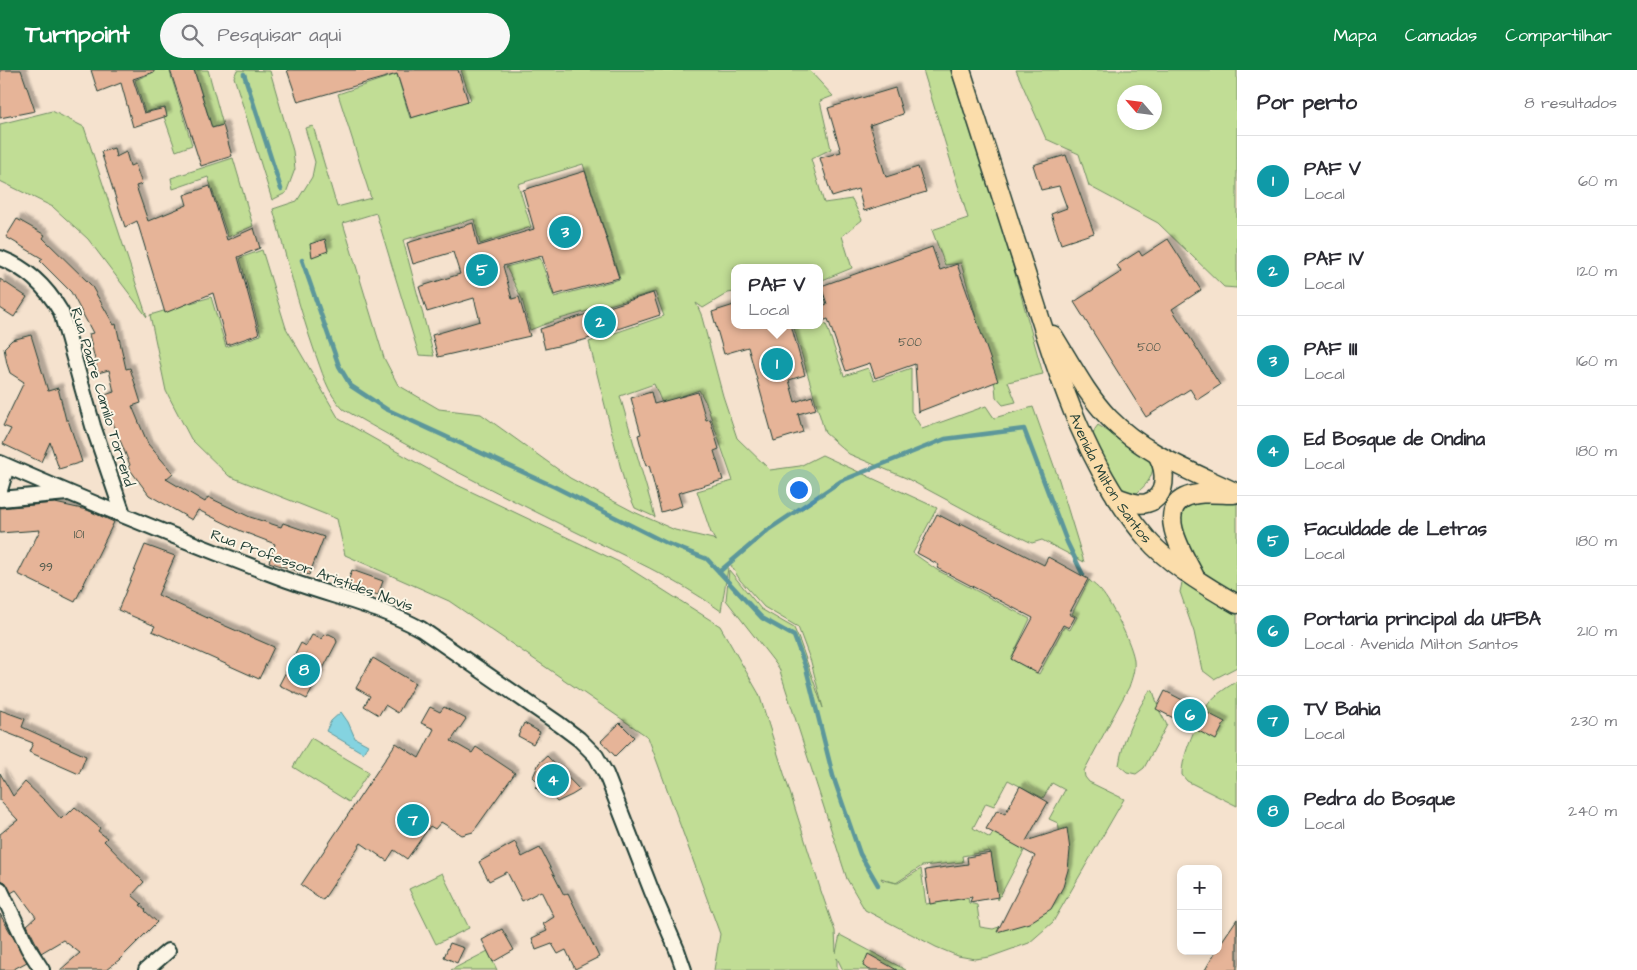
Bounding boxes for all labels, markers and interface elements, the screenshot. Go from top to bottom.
search box [160,13,510,58]
text: Turnpoint [25,18,130,52]
icon: search [178,21,206,49]
text: Pesquisar aqui [218,22,341,49]
text: Mapa [1333,23,1377,48]
text: Camadas [1405,23,1477,48]
text: Compartilhar [1505,23,1612,48]
north arrow [1117,85,1162,130]
text: Por perto [1257,88,1357,117]
text: 8 resultados [1524,92,1617,114]
text: PAF V [1304,156,1361,183]
text: 1 [1272,170,1274,192]
text: 60 m [1578,170,1617,192]
text: Local [1304,183,1345,205]
pin: 3 [549,213,581,251]
text: PAF IV [1304,246,1364,273]
pin: 5 [466,251,498,289]
text: 2 [1268,260,1278,282]
text: 120 m [1577,260,1617,282]
popup [731,264,823,329]
text: PAF V [749,272,805,299]
text: Local [1304,273,1345,295]
text: Local [749,299,789,321]
pin: 2 [584,303,616,341]
street label: Rua Padre Camilo Torrend [65,305,140,489]
house number: 500 [898,334,922,351]
text: PAF III [1304,336,1358,363]
house number: 500 [1137,339,1161,356]
pin: 1 [761,345,793,383]
text: 3 [1269,350,1277,372]
text: 160 m [1576,350,1617,372]
text: Local [1304,363,1345,385]
street label: Avenida Milton Santos [1064,410,1157,549]
text: Ed Bosque de Ondina [1304,426,1485,453]
text: 4 [1268,440,1278,462]
text: 180 m [1576,440,1617,462]
text: Local [1304,453,1345,475]
your location [786,477,812,503]
text: Faculdade de Letras [1304,516,1487,543]
street label: Rua Professor Aristides Novis [208,524,416,617]
house number: 101 [74,526,85,543]
text: 5 [1267,530,1279,552]
text: 180 m [1576,530,1617,552]
text: Local [1304,543,1345,565]
house number: 99 [39,559,53,576]
text: Portaria principal da UFBA [1304,606,1541,633]
text: 6 [1268,620,1278,642]
text: 210 m [1577,620,1617,642]
text: Local · Avenida Milton Santos [1304,633,1518,655]
pin: 8 [288,651,320,689]
pin: 6 [1174,696,1206,734]
text: TV Bahia [1304,696,1380,723]
text: 7 [1268,710,1278,732]
text: 230 m [1571,710,1617,732]
text: Local [1304,723,1345,745]
pin: 4 [537,761,569,799]
text: Pedra do Bosque [1304,786,1455,813]
text: 8 [1268,800,1278,822]
text: 240 m [1568,800,1617,822]
pin: 7 [397,801,429,839]
text: Local [1304,813,1345,835]
map controls [1177,865,1222,955]
button: + [1177,865,1222,910]
button: − [1177,910,1222,955]

